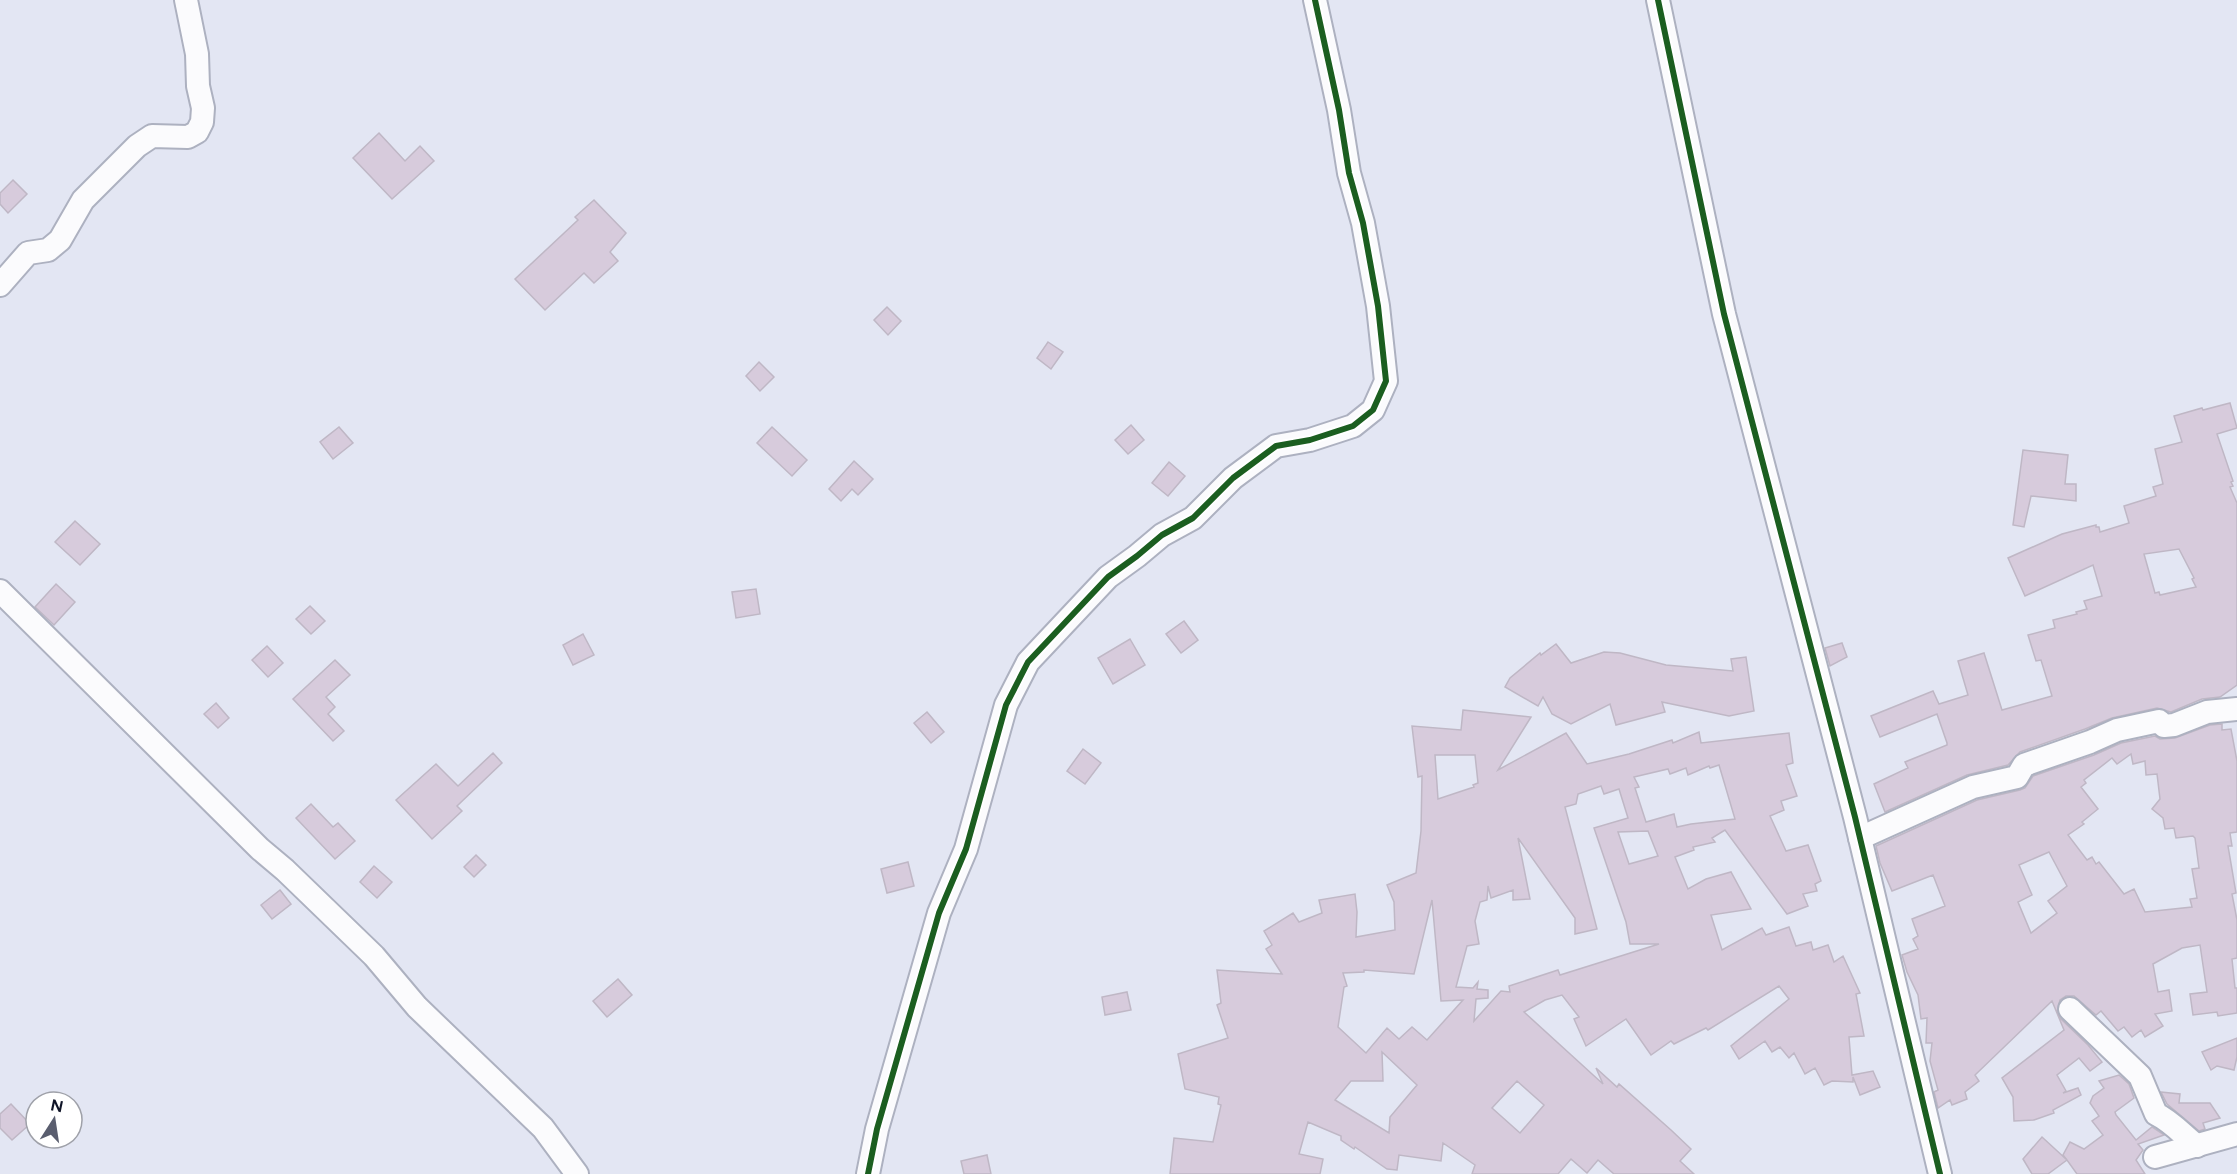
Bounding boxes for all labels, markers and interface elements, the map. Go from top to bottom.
north arrow [24,1090,84,1150]
text: N [49,1095,65,1116]

